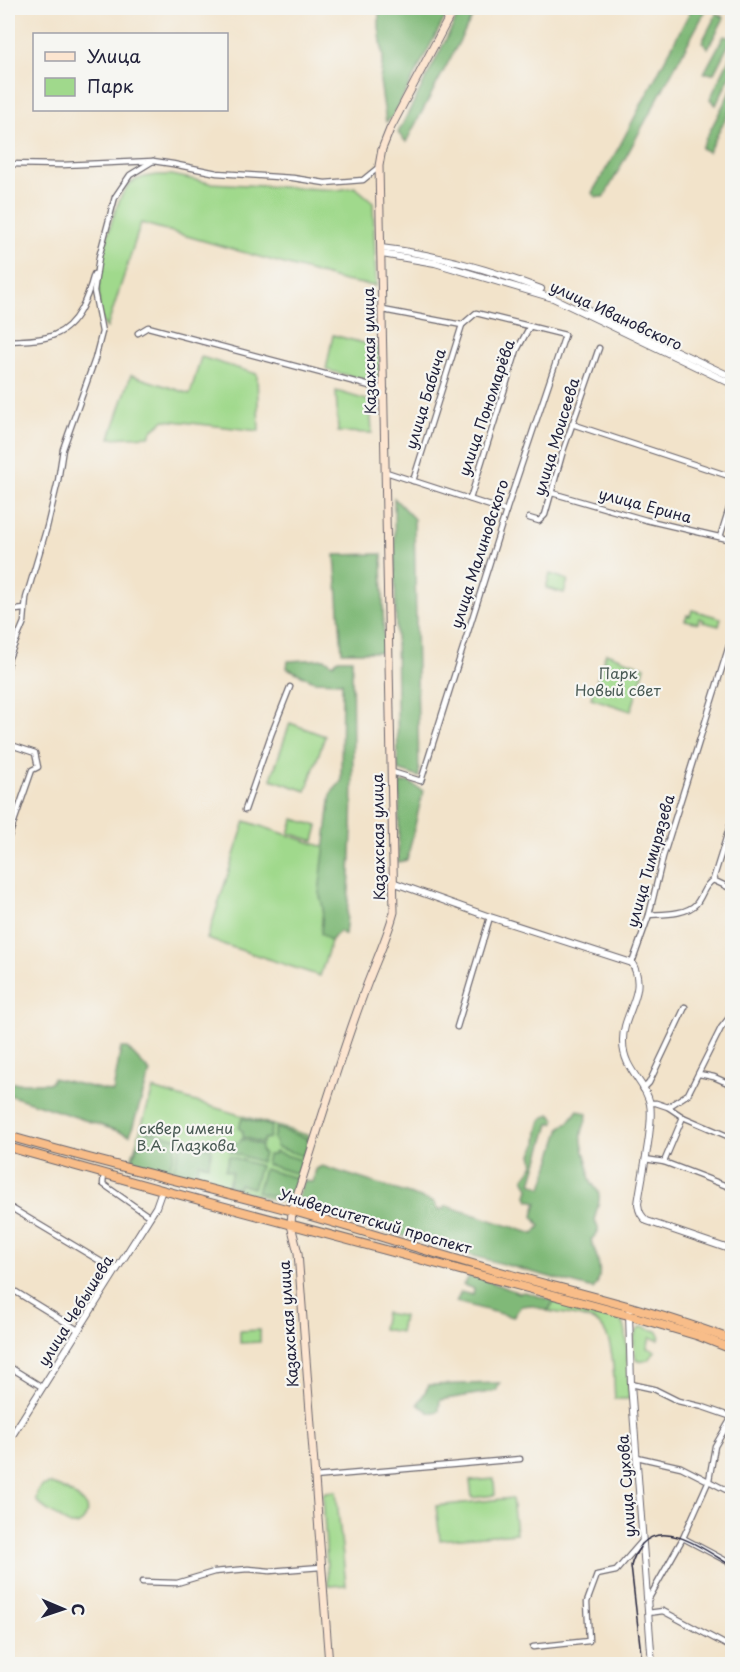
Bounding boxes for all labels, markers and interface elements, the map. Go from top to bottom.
legend [33,33,228,111]
text: Улица [87,42,141,69]
text: Парк [87,72,134,99]
street label: улица Ивановского [547,274,687,355]
street label: Казахская улица [356,287,381,415]
street label: улица Пономарёва [451,335,520,479]
street label: улица Бабича [398,345,451,452]
street label: улица Моисеева [527,374,585,499]
street label: улица Малиновского [444,476,514,631]
street label: улица Ерина [596,481,695,528]
park label: Парк Новый свет [575,661,662,701]
street label: Казахская улица [365,773,390,901]
street label: улица Тимирязева [620,791,680,930]
park label: сквер имени В.А. Глазкова [136,1116,236,1156]
street label: Университетский проспект [276,1182,475,1259]
street label: улица Чебышева [31,1250,119,1370]
street label: Казахская улица [272,1259,303,1388]
street label: улица Сухова [610,1433,641,1538]
north arrow [33,1579,93,1639]
text: С [67,1603,91,1616]

